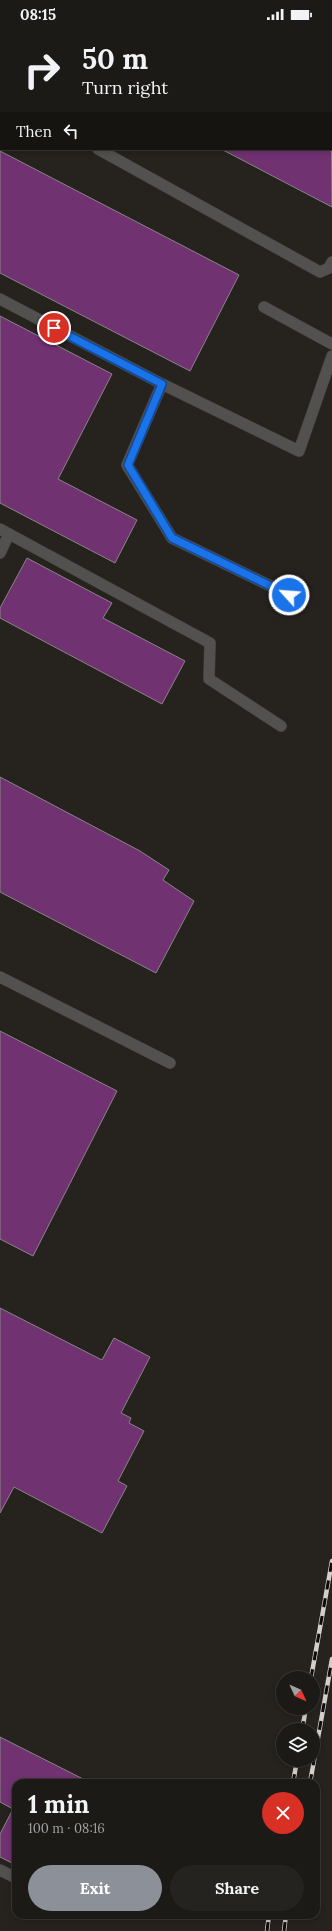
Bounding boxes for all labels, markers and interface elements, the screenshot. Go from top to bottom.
text: 08:15 [20,5,56,24]
text: 50 m [82,41,148,77]
icon: right [16,44,68,96]
text: Turn right [82,76,168,99]
icon: left [60,120,82,142]
text: Then [16,122,52,141]
pin [37,311,71,345]
icon: arrive [43,317,65,339]
position arrow [268,574,310,616]
north arrow [276,1671,320,1715]
map controls [276,1671,320,1767]
button: layers [276,1723,320,1767]
text: 1 min [28,1789,89,1820]
button: close [262,1792,304,1834]
text: 100 m · 08:16 [28,1820,105,1837]
button: Exit [28,1865,162,1911]
button: Share [170,1865,304,1911]

